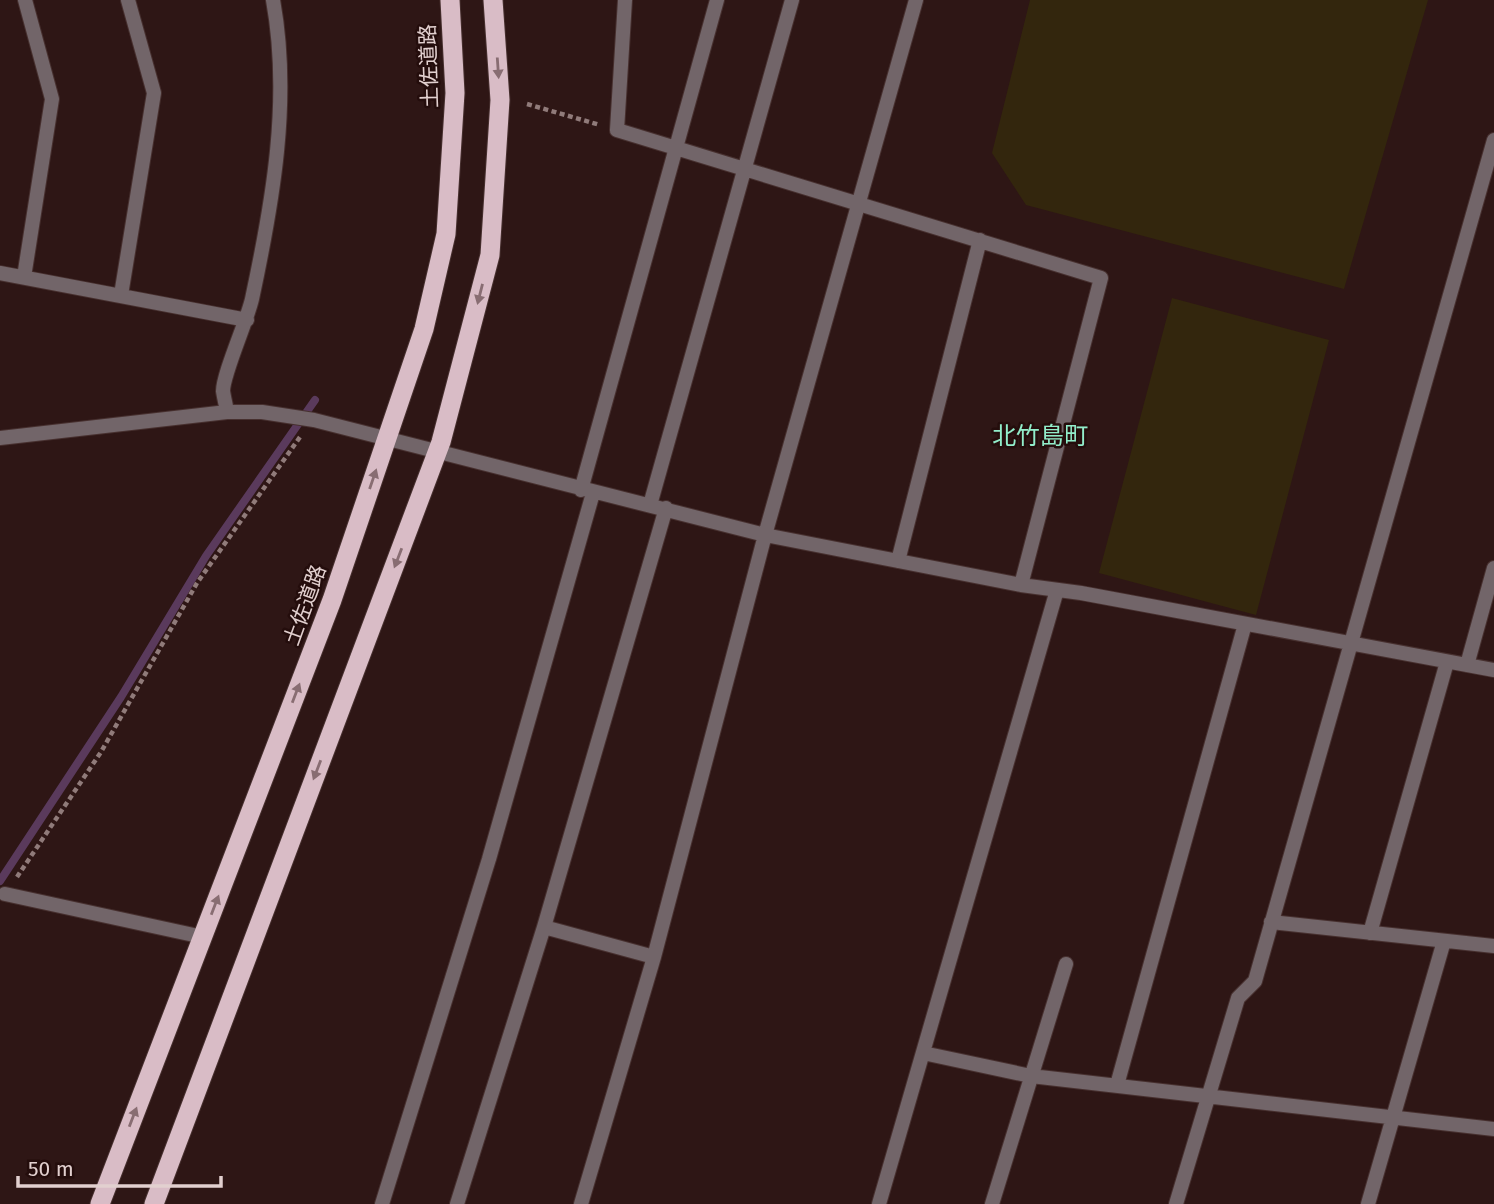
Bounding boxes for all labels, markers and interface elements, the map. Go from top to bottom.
street label: 土佐道路 [415,24,443,108]
one-way arrow [493,57,504,79]
one-way arrow [474,283,485,305]
district label: 北竹島町 [992,422,1088,450]
one-way arrow [368,468,379,489]
one-way arrow [392,547,403,568]
street label: 土佐道路 [278,561,332,649]
one-way arrow [291,682,302,703]
one-way arrow [312,760,323,781]
one-way arrow [209,894,220,915]
one-way arrow [128,1107,139,1128]
scale bar [18,1144,220,1188]
text: 50 m [28,1156,74,1182]

